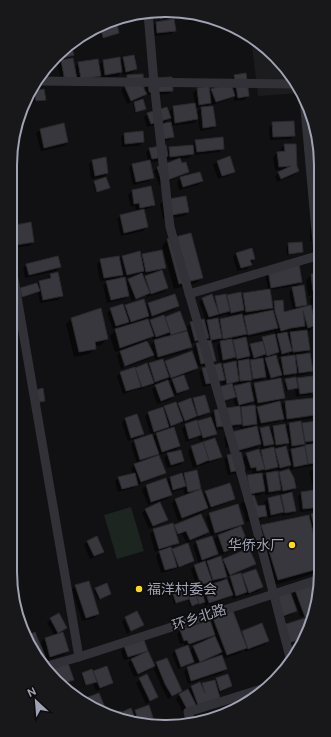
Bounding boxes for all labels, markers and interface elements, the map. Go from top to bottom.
place label: 华侨水厂 [228,536,284,554]
marker: 华侨水厂 [287,540,297,550]
place label: 福洋村委会 [147,580,217,598]
marker: 福洋村委会 [134,584,144,594]
street label: 环乡北路 [170,600,228,634]
north arrow [16,681,56,721]
text: N [25,684,38,700]

